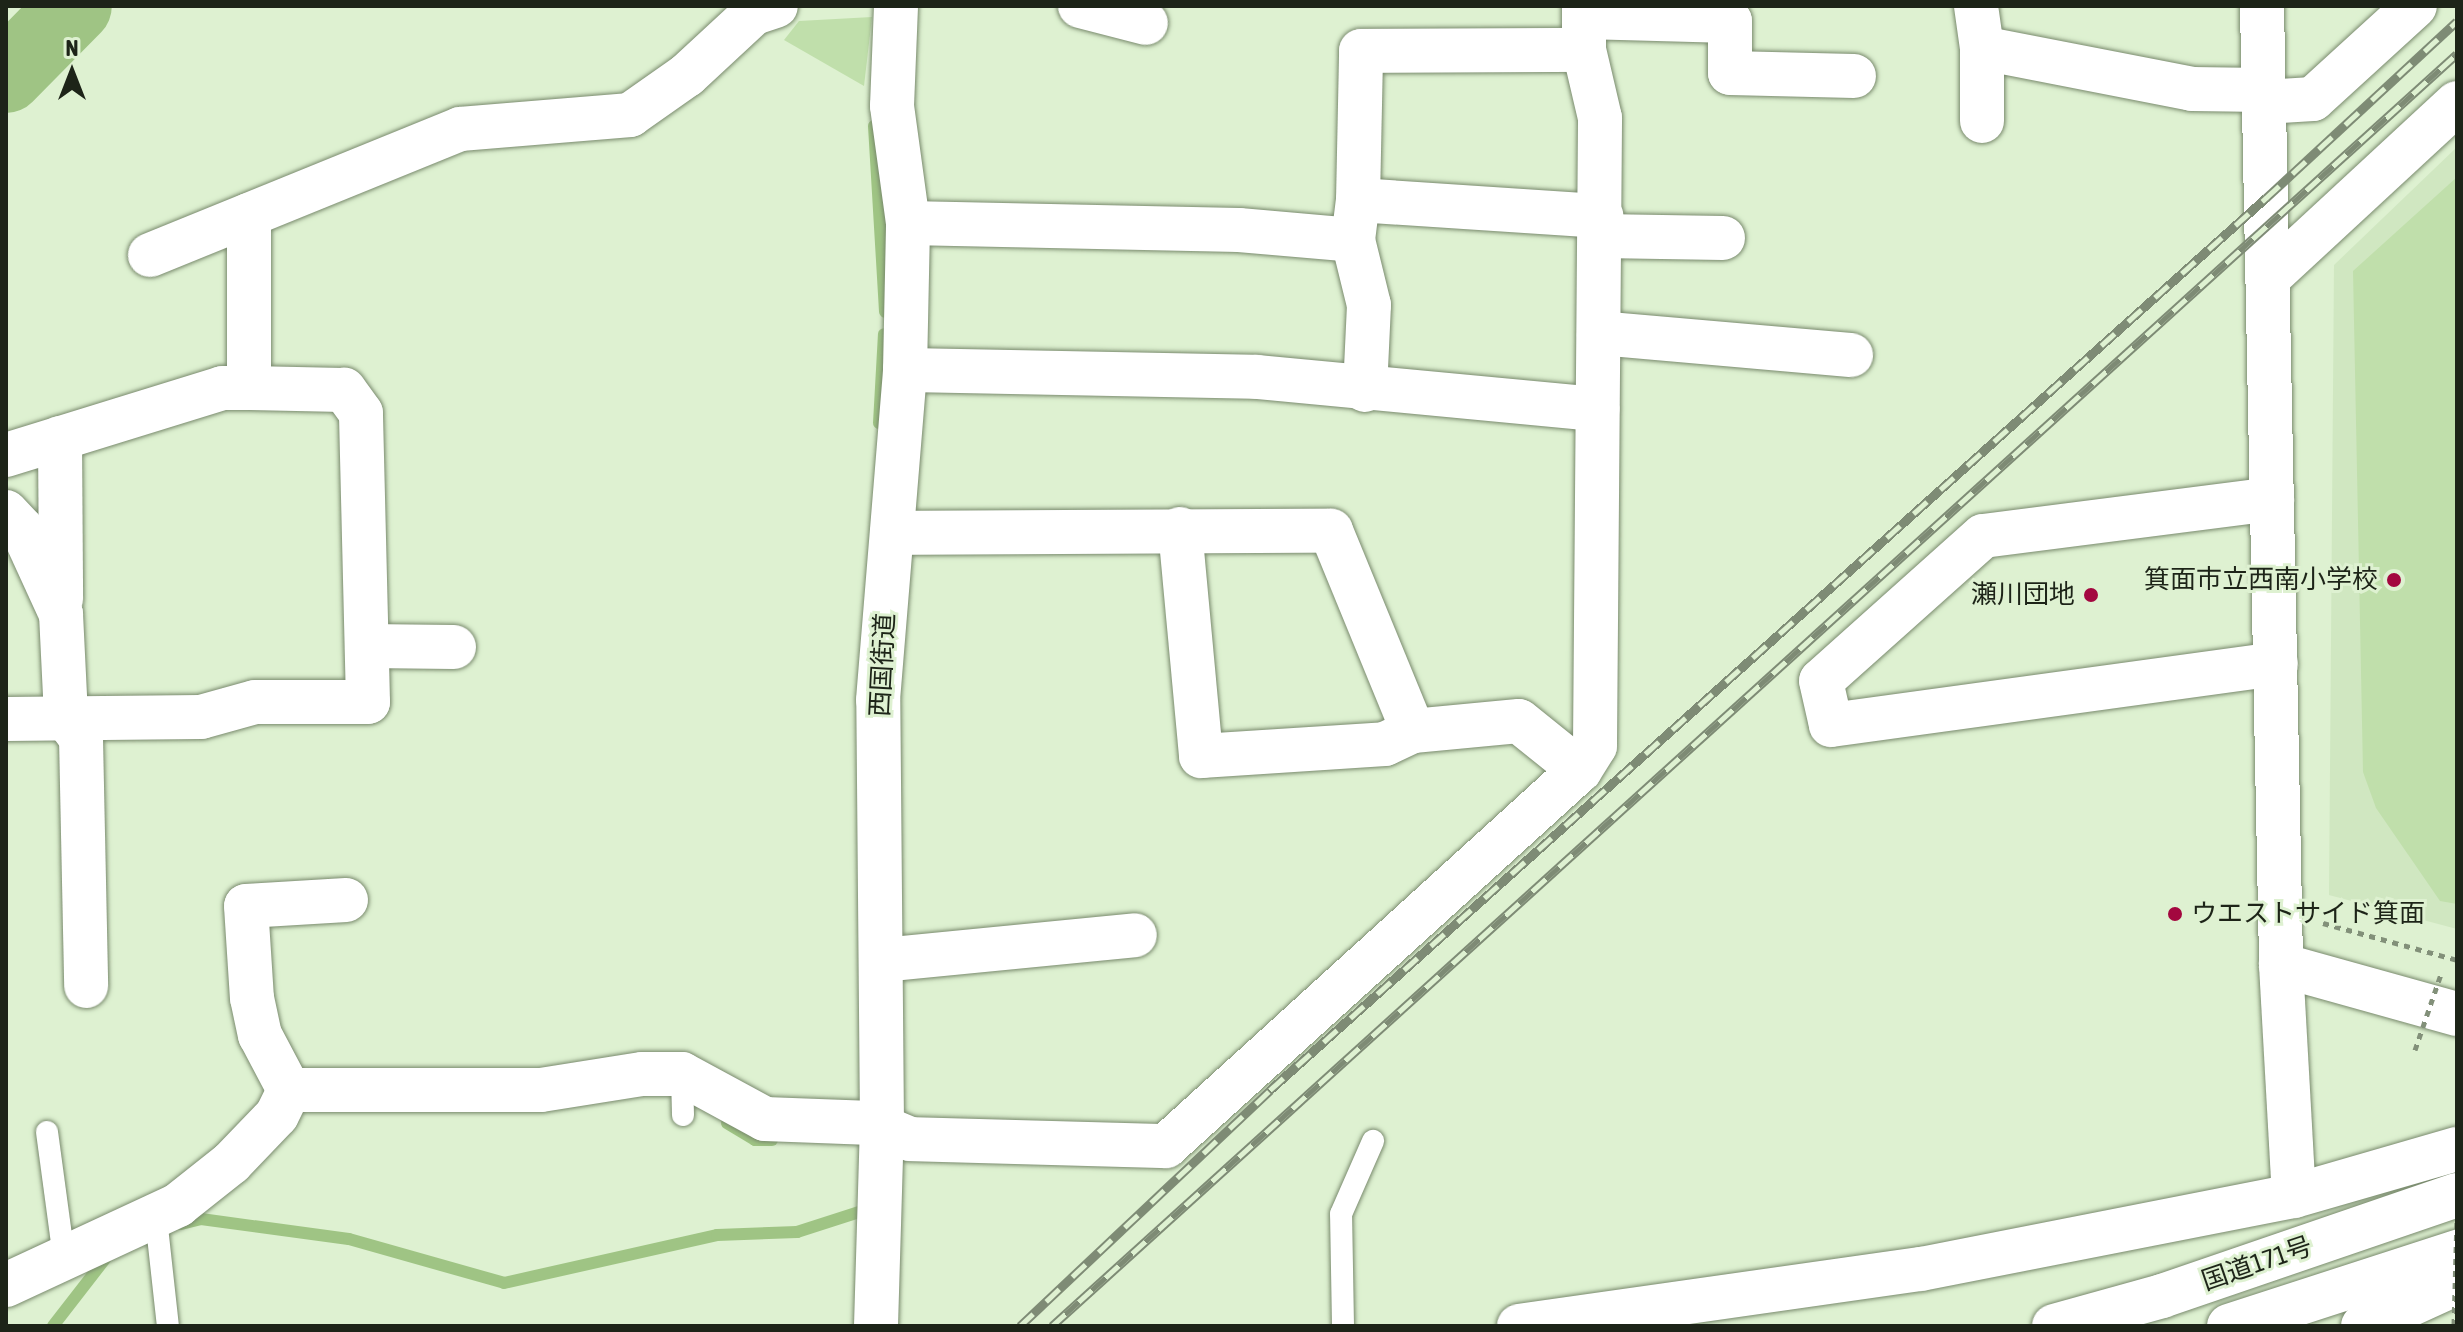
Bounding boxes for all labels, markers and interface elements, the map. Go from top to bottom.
north arrow [32,32,112,112]
text: N [66,35,78,61]
place label: 箕面市立西南小学校 [2144,564,2378,596]
marker: 箕面市立西南小学校 [2385,571,2403,589]
place label: 瀬川団地 [1971,579,2075,611]
marker: 瀬川団地 [2082,586,2100,604]
street label: 西国街道 [865,612,901,718]
place label: ウエストサイド箕面 [2191,898,2425,930]
marker: ウエストサイド箕面 [2166,905,2184,923]
street label: 国道171号 [2198,1231,2316,1297]

